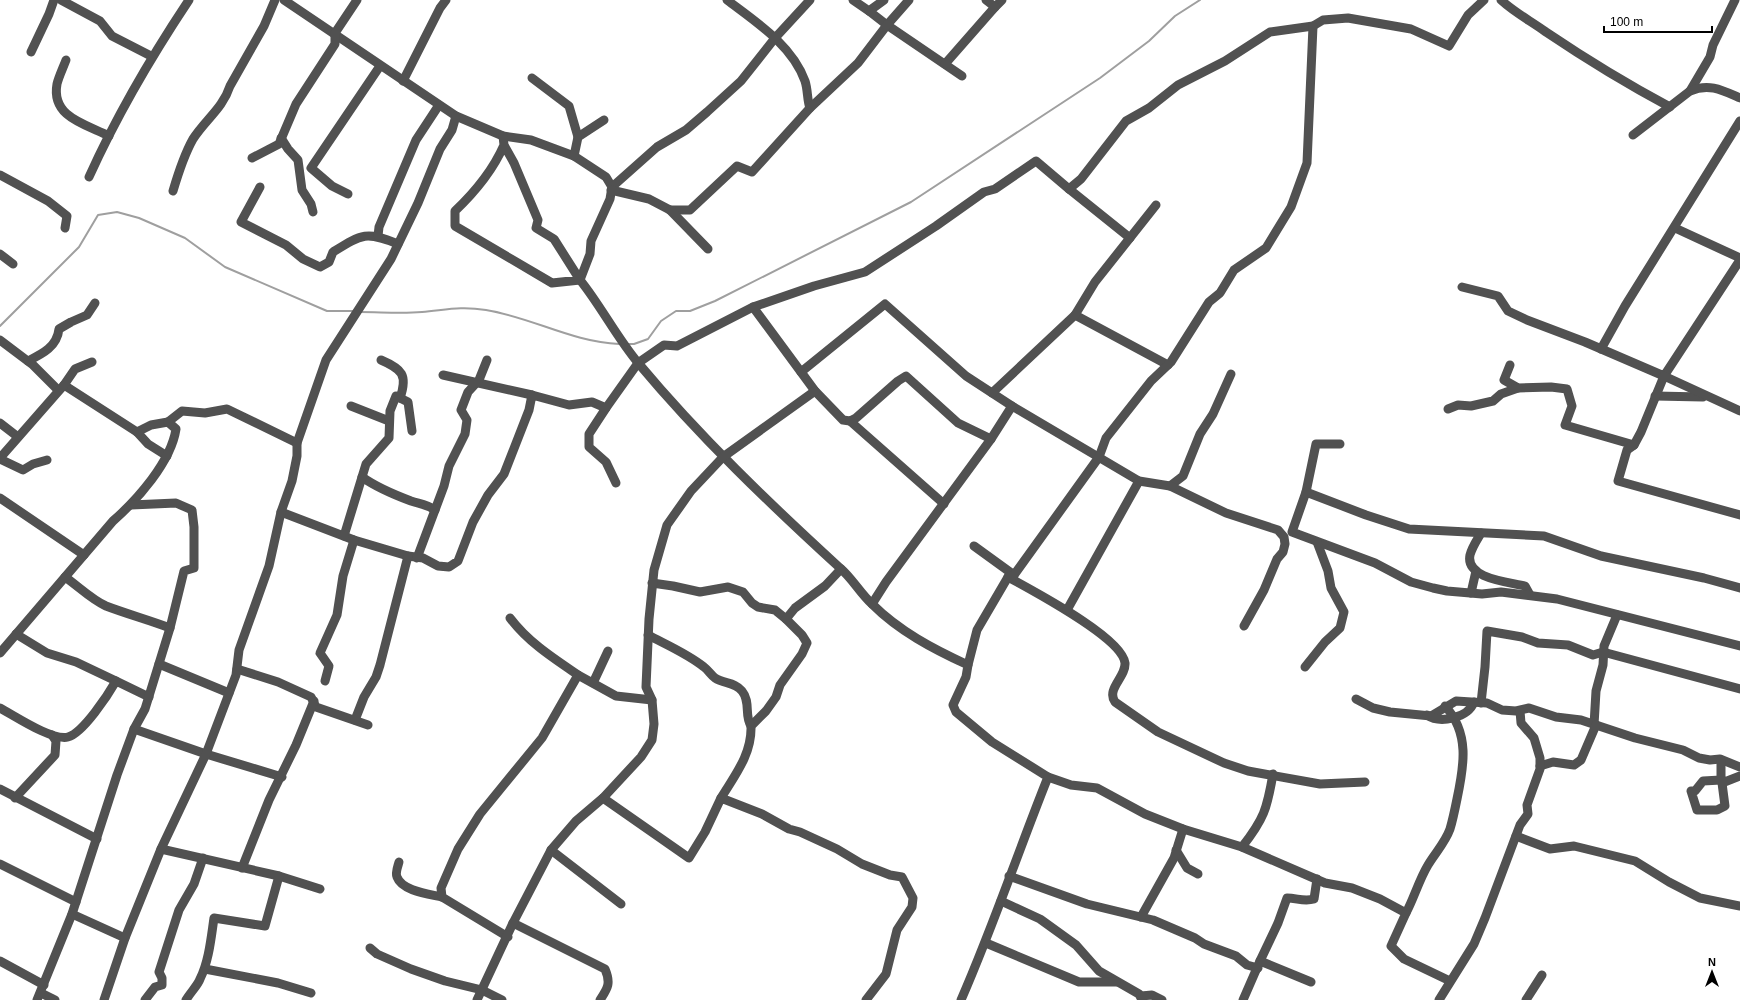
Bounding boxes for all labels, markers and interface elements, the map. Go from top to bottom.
scale bar [1604,8,1712,34]
text: 100 m [1610,15,1643,29]
north arrow [1692,952,1732,992]
text: N [1708,956,1716,968]

